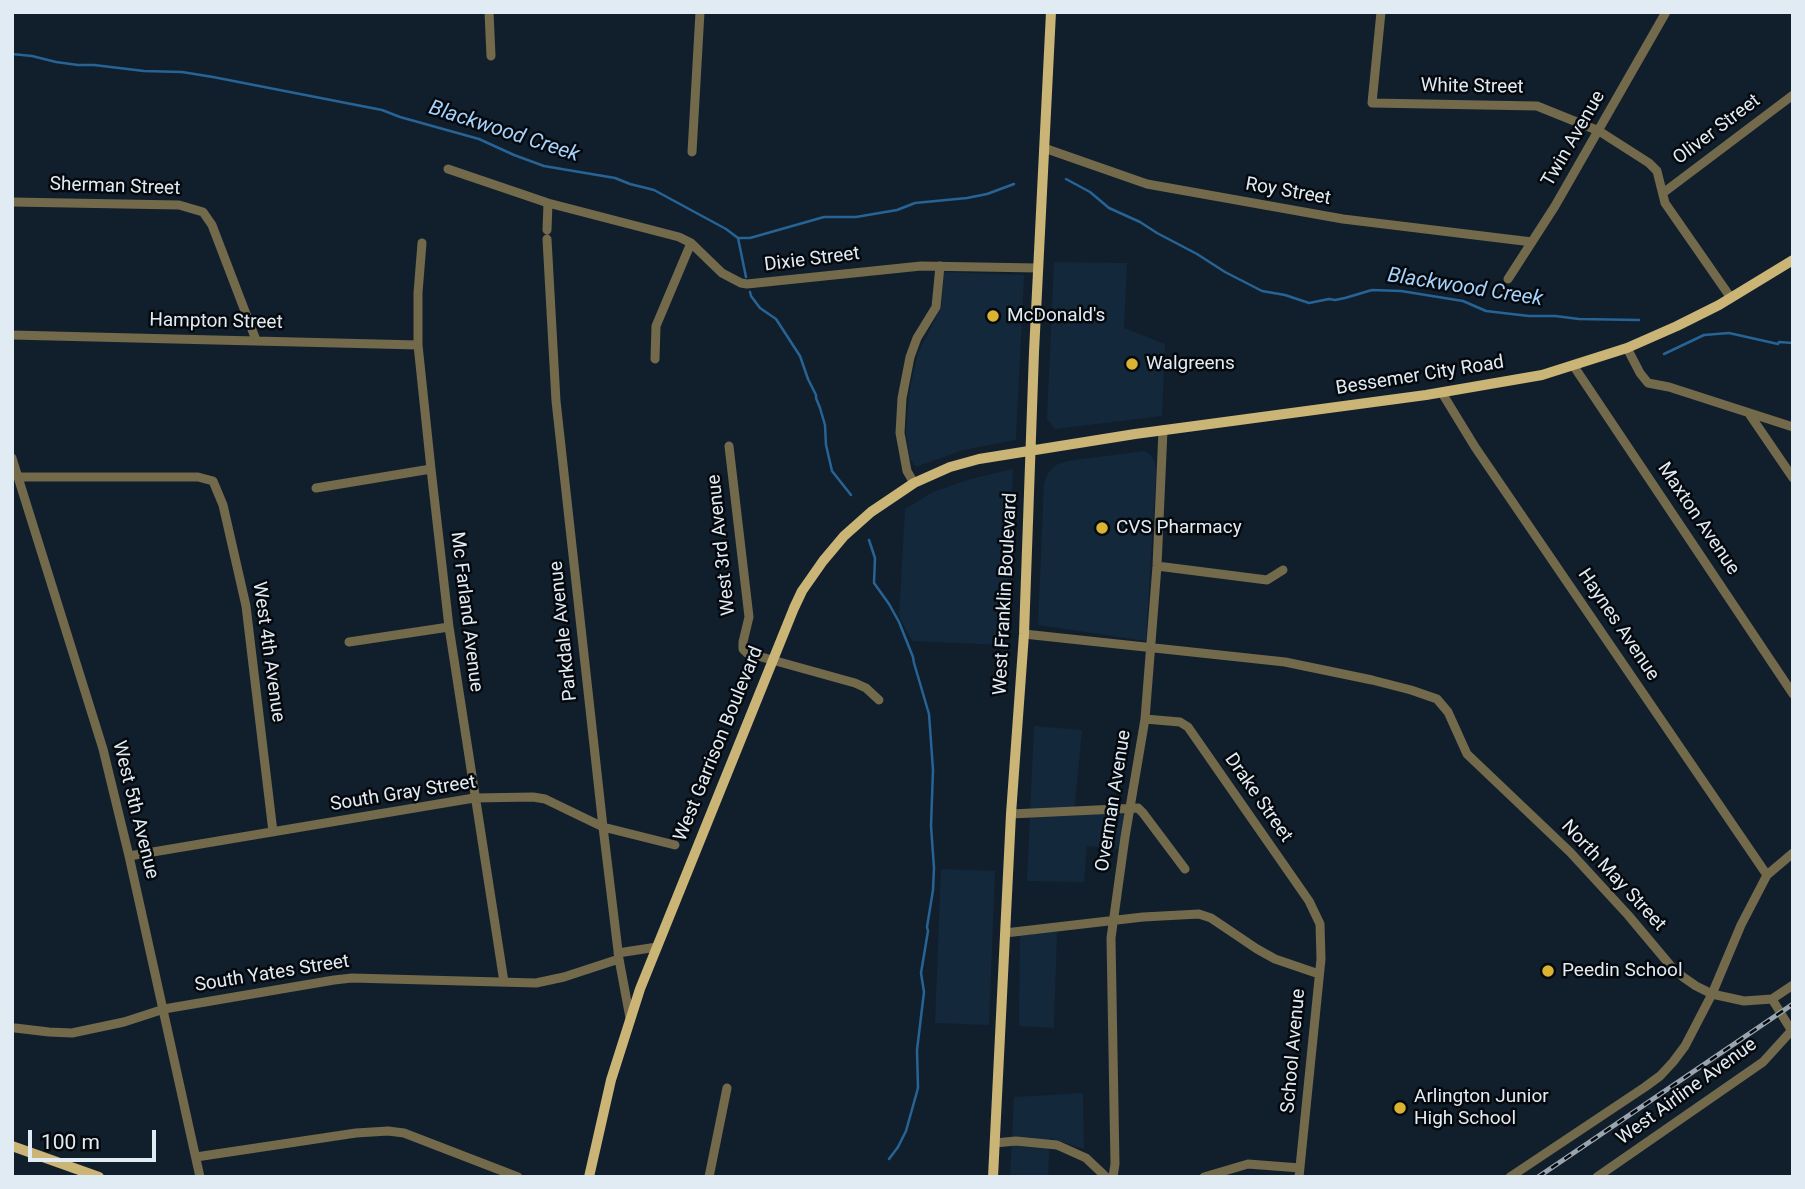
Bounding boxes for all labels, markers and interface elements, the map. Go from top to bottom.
street label: White Street [1420,75,1524,99]
street label: Twin Avenue [1537,87,1611,191]
street label: Oliver Street [1669,90,1765,170]
water label: Blackwood Creek [426,96,582,168]
street label: Sherman Street [49,173,181,201]
street label: Roy Street [1244,173,1332,211]
street label: Dixie Street [763,243,861,277]
water label: Blackwood Creek [1386,263,1544,313]
place label: McDonald's [1007,305,1105,327]
marker: McDonald's [985,308,1001,324]
street label: Hampton Street [149,309,283,335]
street label: Bessemer City Road [1334,351,1506,401]
place label: Walgreens [1146,353,1235,375]
marker: Walgreens [1124,356,1140,372]
street label: Maxton Avenue [1652,459,1744,579]
street label: West 3rd Avenue [703,473,741,617]
street label: West Franklin Boulevard [989,492,1023,696]
place label: CVS Pharmacy [1116,517,1242,539]
marker: CVS Pharmacy [1094,520,1110,536]
street label: Mc Farland Avenue [445,531,487,693]
street label: Parkdale Avenue [545,560,583,702]
street label: Haynes Avenue [1572,565,1664,685]
street label: West 4th Avenue [247,580,289,724]
street label: West Garrison Boulevard [669,643,769,845]
street label: Overman Avenue [1092,729,1136,873]
street label: West 5th Avenue [107,739,163,881]
street label: Drake Street [1219,749,1297,847]
street label: South Gray Street [329,771,477,817]
street label: North May Street [1556,816,1670,936]
street label: South Yates Street [193,951,351,997]
place label: Peedin School [1562,960,1683,982]
marker: Peedin School [1540,963,1556,979]
street label: School Avenue [1277,988,1311,1114]
street label: West Airline Avenue [1613,1034,1761,1150]
place label: Arlington Junior High School [1414,1086,1549,1130]
marker: Arlington Junior High School [1392,1100,1408,1116]
scale bar [32,1116,159,1160]
text: 100 m [41,1130,100,1154]

